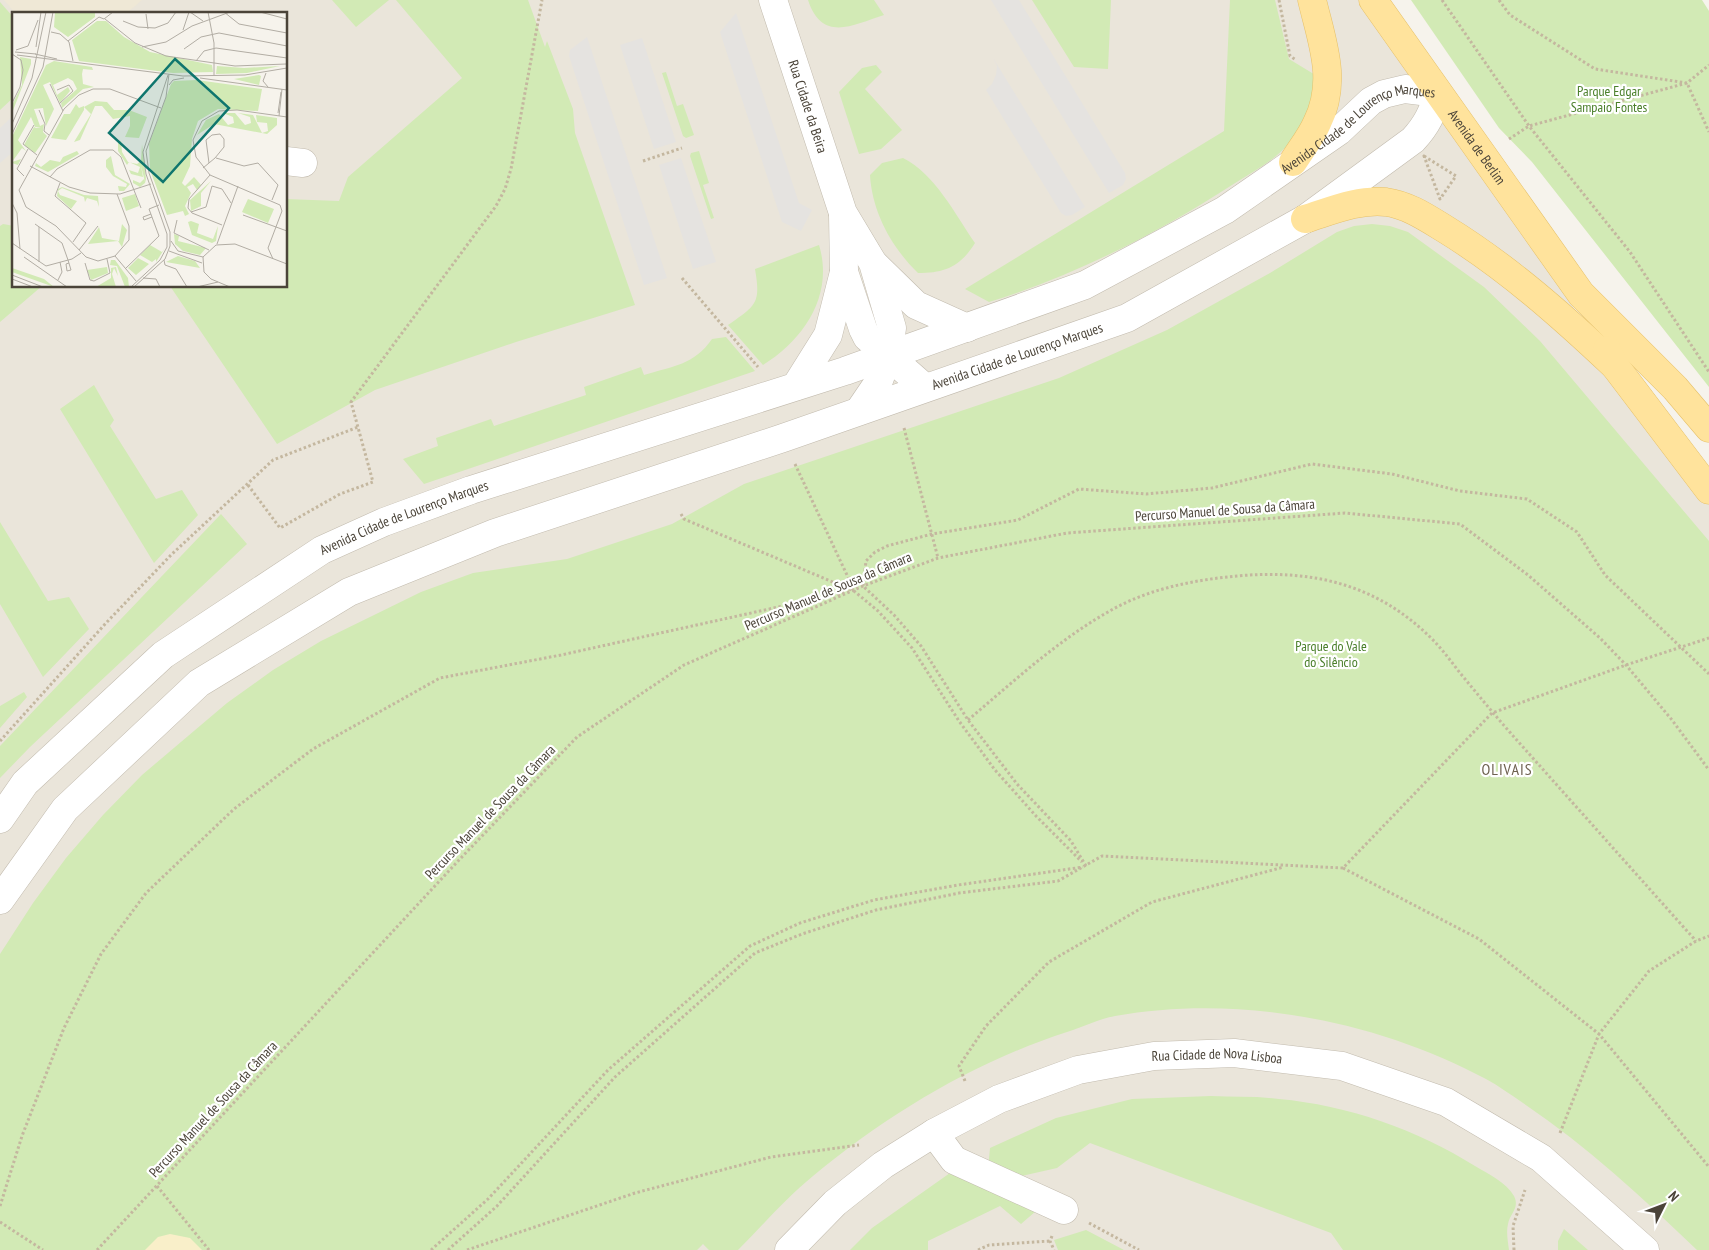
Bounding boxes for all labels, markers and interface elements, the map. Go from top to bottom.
inset map [12,12,288,288]
street label: Rua Cidade da Beira [784,58,832,155]
street label: Avenida Cidade de Lourenço Marques [1277,80,1437,178]
park label: Parque Edgar Sampaio Fontes [1571,82,1648,116]
street label: Avenida de Berlim [1444,106,1510,188]
street label: Avenida Cidade de Lourenço Marques [929,318,1105,394]
street label: Avenida Cidade de Lourenço Marques [317,476,491,559]
street label: Percurso Manuel de Sousa da Câmara [1135,495,1315,525]
street label: Percurso Manuel de Sousa da Câmara [742,548,914,634]
park label: Parque do Vale do Silêncio [1295,637,1367,671]
street label: Percurso Manuel de Sousa da Câmara [421,741,559,883]
district label: OLIVAIS [1481,759,1533,779]
street label: Percurso Manuel de Sousa da Câmara [145,1037,281,1181]
street label: Rua Cidade de Nova Lisboa [1151,1044,1283,1068]
north arrow [1639,1180,1689,1230]
text: N [1664,1187,1683,1205]

